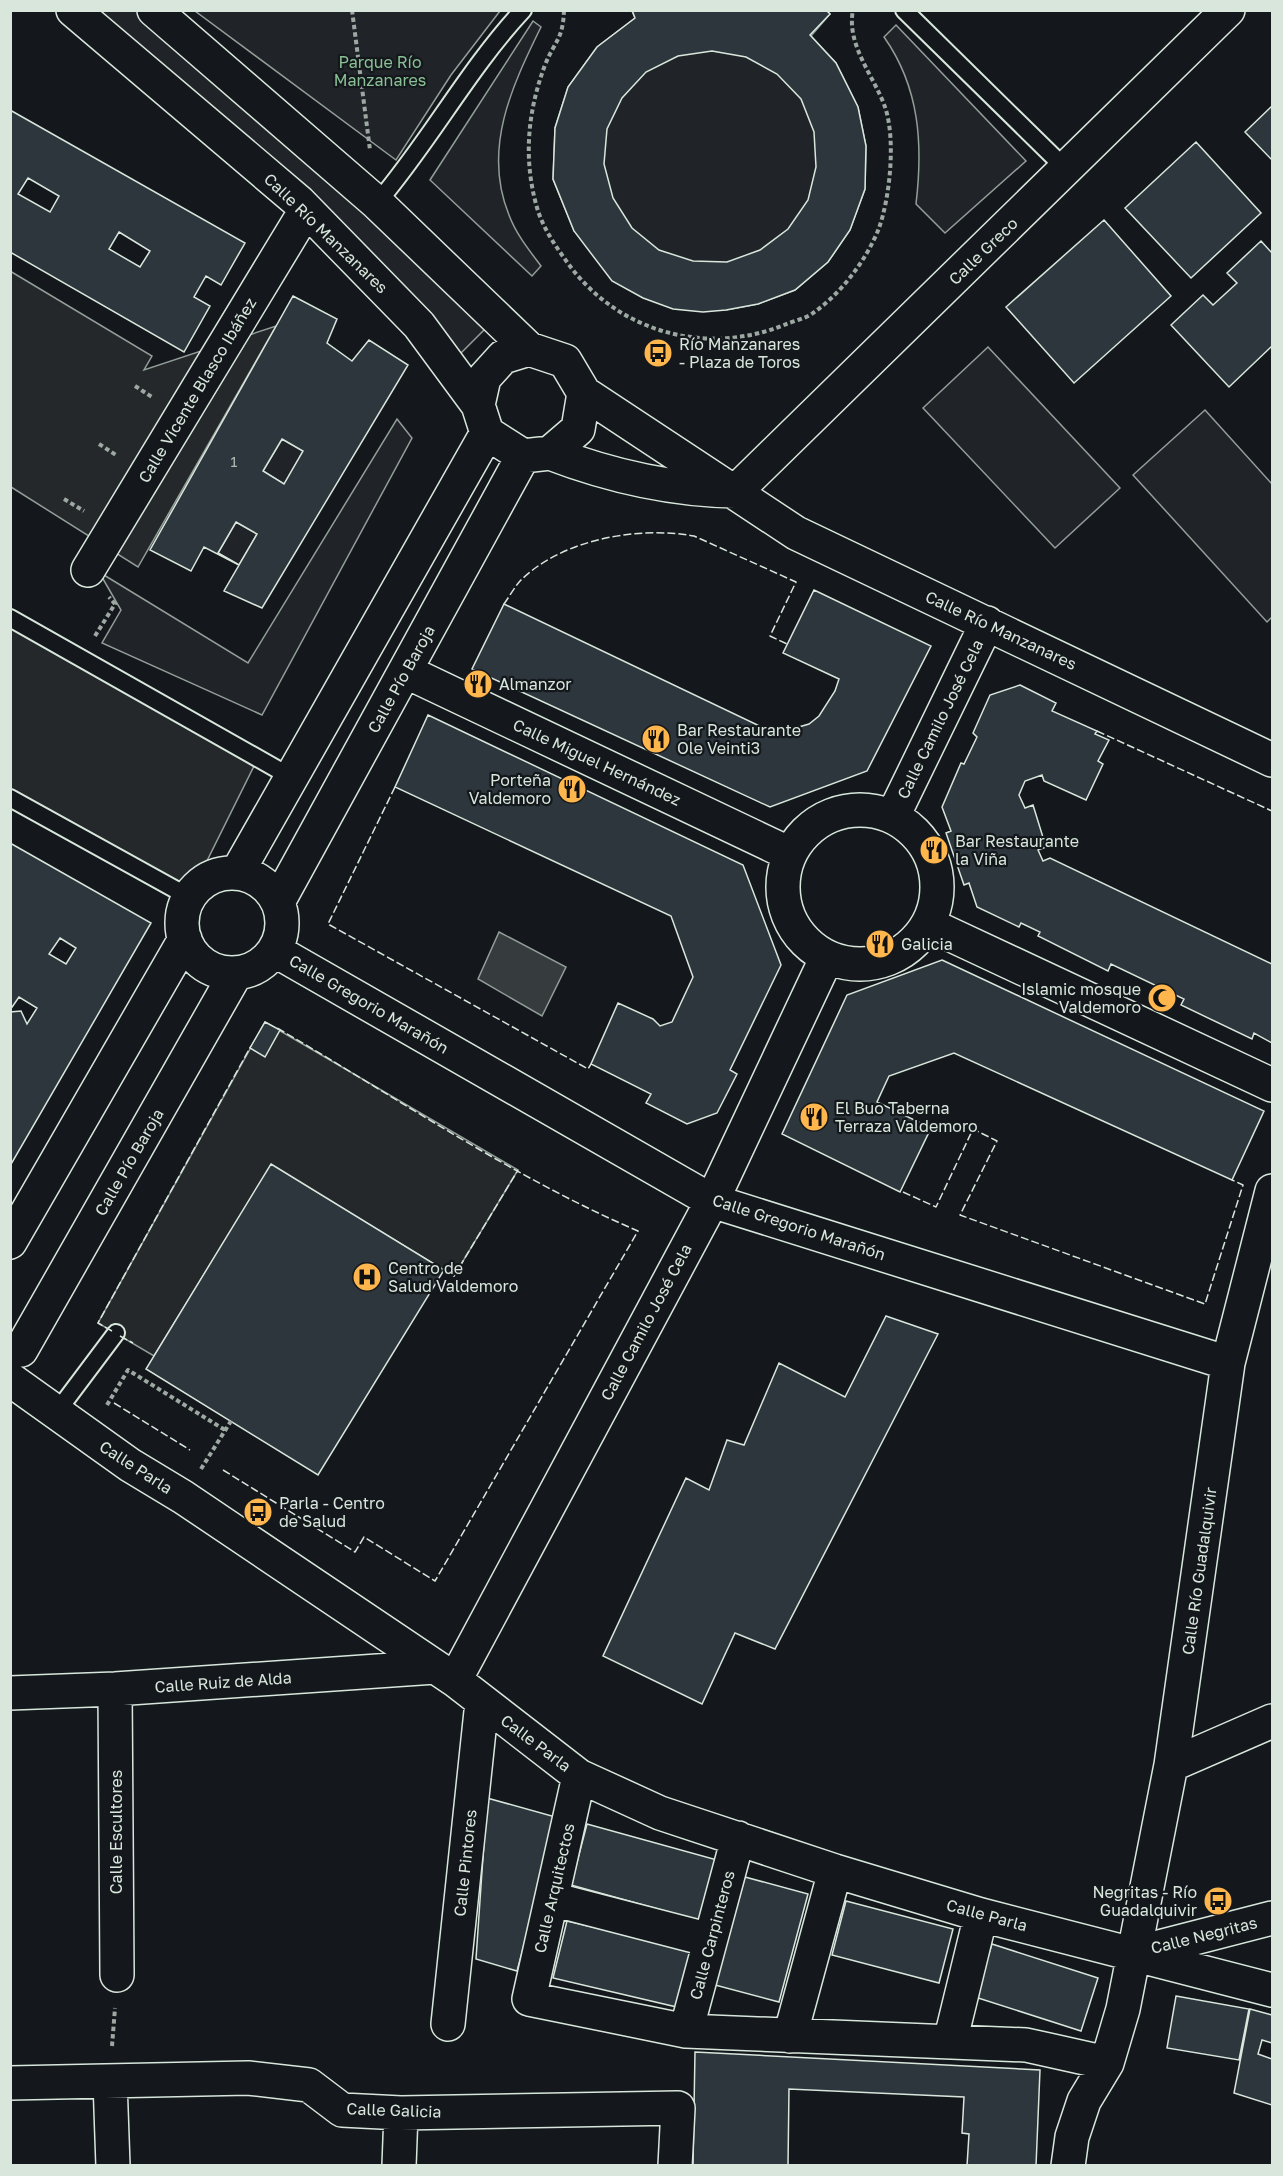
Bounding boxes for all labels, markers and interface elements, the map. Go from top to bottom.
park label: Parque Río Manzanares [334,52,426,90]
street label: Calle Río Manzanares [260,169,392,297]
street label: Calle Greco [944,213,1022,289]
street label: Calle Vicente Blasco Ibáñez [134,294,260,486]
place label: Río Manzanares - Plaza de Toros [679,334,800,372]
bus stop icon: Río Manzanares - Plaza de Toros [642,337,674,369]
house number: 1 [231,453,238,470]
street label: Calle Río Manzanares [922,586,1080,674]
street label: Calle Pío Baroja [363,621,439,737]
street label: Calle Camilo José Cela [893,636,987,802]
restaurant icon: Almanzor [462,668,494,700]
place label: Almanzor [499,674,572,694]
street label: Calle Miguel Hernández [510,714,684,810]
place label: Bar Restaurante Ole Veinti3 [677,720,801,758]
restaurant icon: Bar Restaurante Ole Veinti3 [640,723,672,755]
place label: Porteña Valdemoro [469,770,551,808]
restaurant icon: Porteña Valdemoro [556,773,588,805]
place label: Bar Restaurante la Viña [955,831,1079,869]
restaurant icon: Bar Restaurante la Viña [918,834,950,866]
restaurant icon: Galicia [864,928,896,960]
place label: Galicia [901,934,953,954]
street label: Calle Gregorio Marañón [286,950,452,1058]
place label: Islamic mosque Valdemoro [1021,979,1141,1017]
mosque icon: Islamic mosque Valdemoro [1146,982,1178,1014]
place label: El Buo Taberna Terraza Valdemoro [835,1098,978,1136]
restaurant icon: El Buo Taberna Terraza Valdemoro [798,1101,830,1133]
street label: Calle Pío Baroja [90,1105,168,1219]
street label: Calle Gregorio Marañón [710,1190,888,1264]
street label: Calle Camilo José Cela [596,1240,696,1404]
place label: Centro de Salud Valdemoro [388,1258,518,1296]
hospital icon: Centro de Salud Valdemoro [351,1261,383,1293]
street label: Calle Parla [96,1436,176,1498]
street label: Calle Río Guadalquivir [1177,1486,1221,1656]
place label: Parla - Centro de Salud [279,1493,385,1531]
bus stop icon: Parla - Centro de Salud [242,1496,274,1528]
street label: Calle Ruiz de Alda [154,1667,292,1697]
street label: Calle Parla [497,1710,575,1776]
street label: Calle Escultores [106,1770,126,1894]
street label: Calle Pintores [449,1808,481,1918]
street label: Calle Arquitectos [529,1821,579,1955]
street label: Calle Carpinteros [685,1868,739,2002]
place label: Negritas - Río Guadalquivir [1092,1882,1197,1920]
bus stop icon: Negritas - Río Guadalquivir [1202,1885,1234,1917]
street label: Calle Parla [944,1895,1030,1935]
street label: Calle Negritas [1149,1912,1259,1958]
street label: Calle Galicia [346,2098,442,2122]

